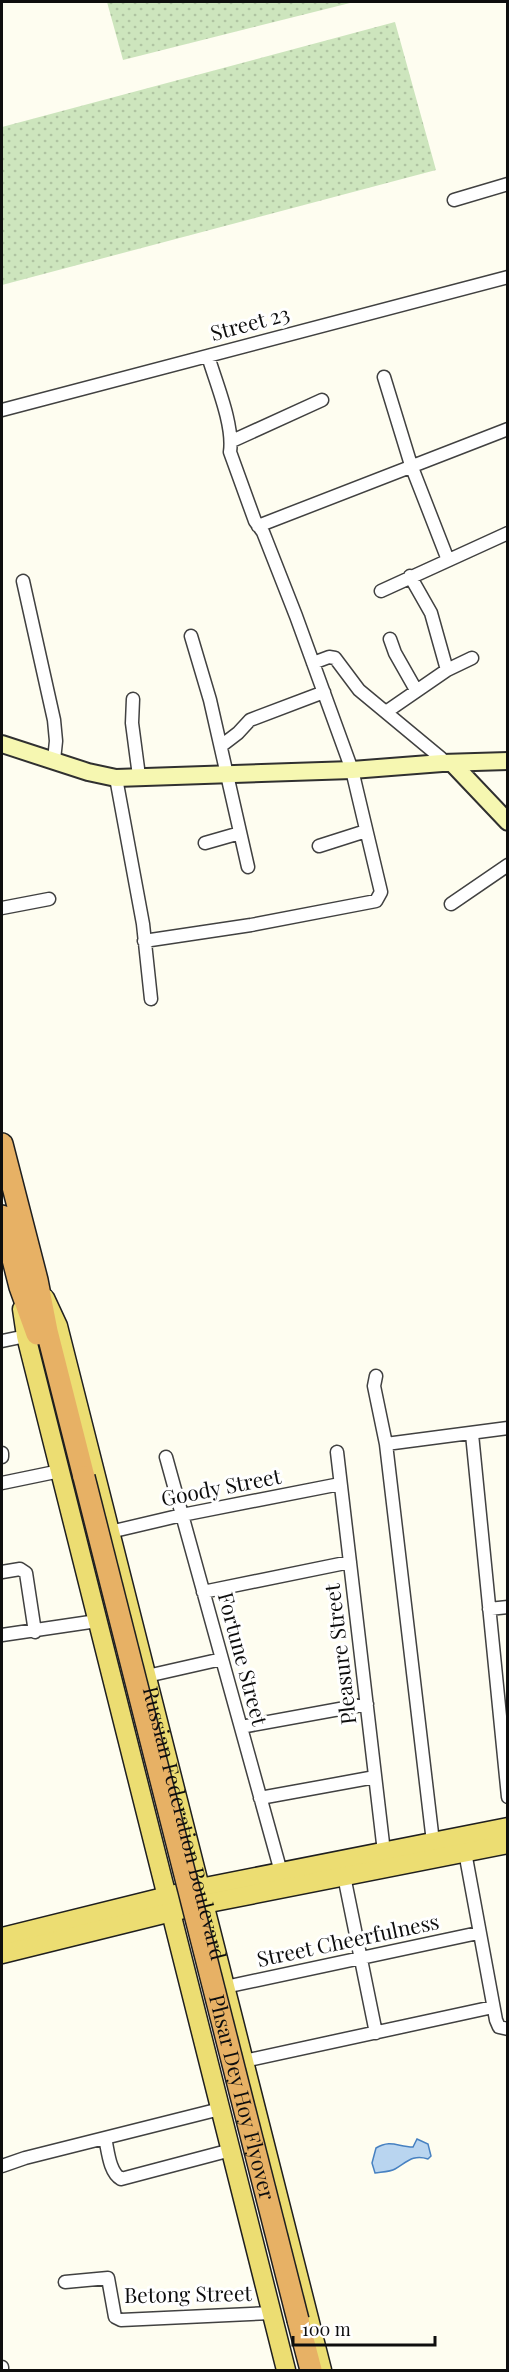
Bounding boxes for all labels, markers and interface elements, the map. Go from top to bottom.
street label: Street 23 [207,298,292,346]
street label: Goody Street [158,1461,284,1511]
street label: Pleasure Street [316,1582,362,1726]
street label: Fortune Street [213,1589,275,1729]
street label: Russian Federation Boulevard [138,1683,234,1963]
street label: Street Cheerfulness [254,1906,441,1972]
street label: Phsar Dey Hoy Flyover [204,1991,283,2203]
street label: Betong Street [124,2278,253,2308]
scale bar [293,2309,436,2347]
text: 100 m [302,2317,351,2341]

